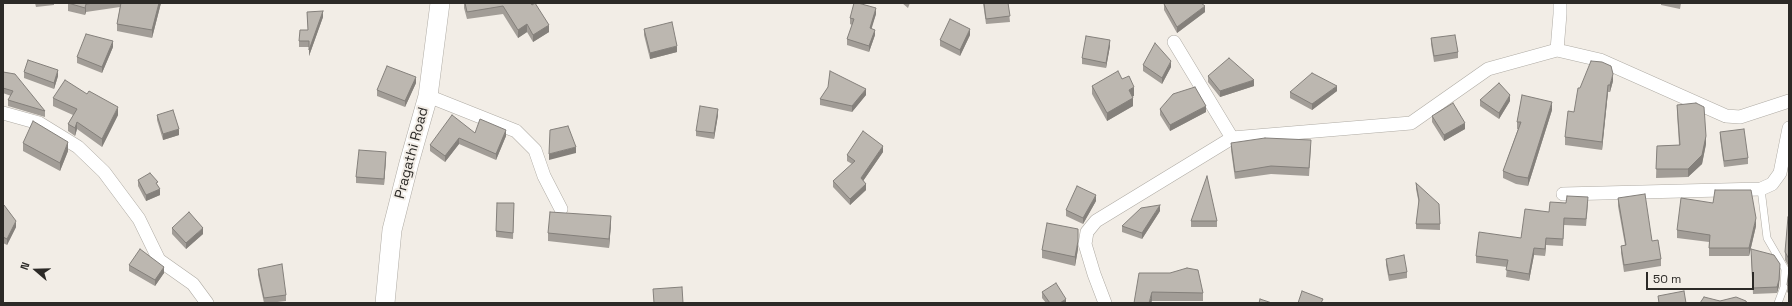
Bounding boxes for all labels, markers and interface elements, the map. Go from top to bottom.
street label: Pragathi Road [392,105,432,201]
north arrow [16,250,56,290]
text: N [17,260,33,272]
scale bar [1648,264,1756,290]
text: 50 m [1653,271,1681,287]

